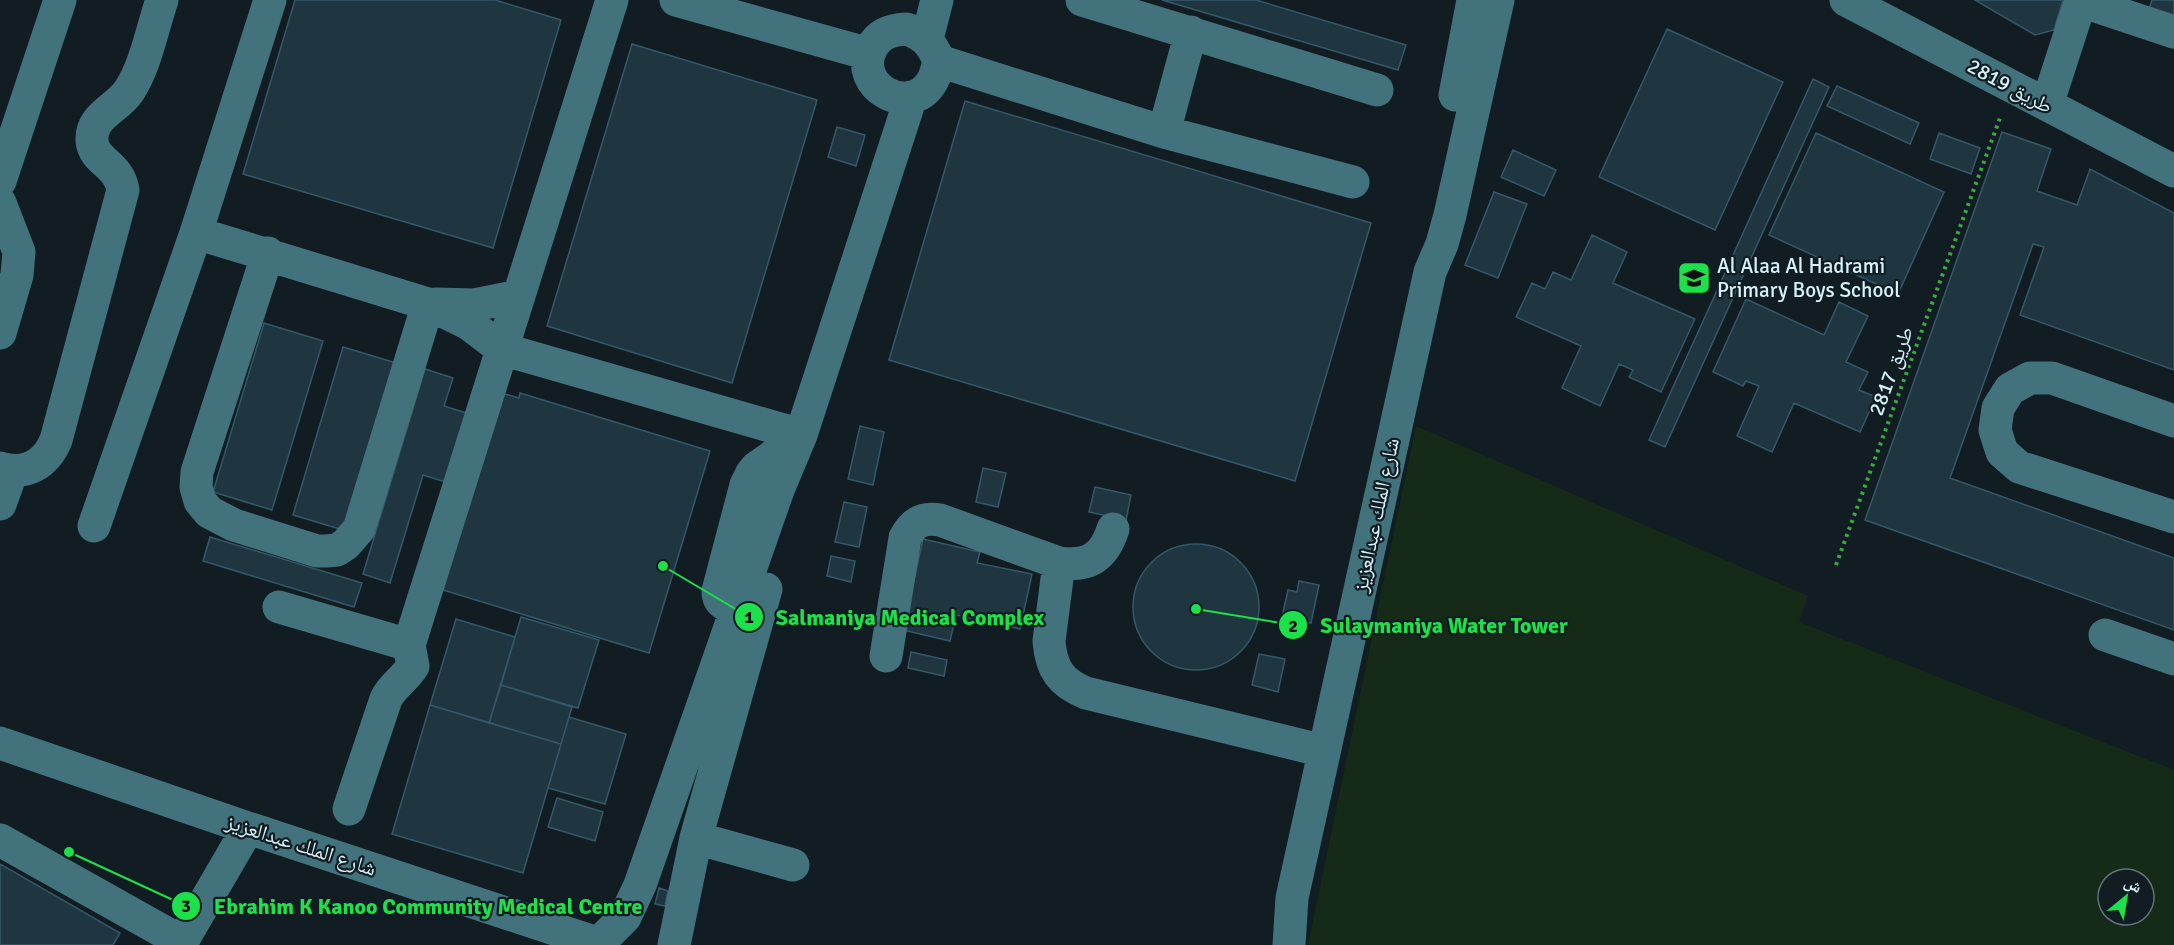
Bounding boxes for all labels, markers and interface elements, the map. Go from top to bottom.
street label: طريق 2819 [1963,53,2057,119]
place label: Al Alaa Al Hadrami Primary Boys School [1717,253,1900,303]
school or university icon: Al Alaa Al Hadrami Primary Boys School [1676,260,1712,296]
street label: طريق 2817 [1863,323,1919,419]
street label: شارع الملك عبدالعزيز [1347,436,1405,595]
callout: Salmaniya Medical Complex [734,597,1056,637]
text: Salmaniya Medical Complex [776,604,1045,631]
callout: Sulaymaniya Water Tower [1278,605,1580,645]
text: 1 [744,606,754,628]
text: Sulaymaniya Water Tower [1320,612,1568,639]
text: 2 [1288,615,1298,637]
street label: شارع الملك عبدالعزيز [221,808,380,882]
north arrow [2096,867,2156,927]
text: ش [2121,872,2145,898]
callout: Ebrahim K Kanoo Community Medical Centre [171,886,654,926]
text: Ebrahim K Kanoo Community Medical Centre [214,893,642,920]
text: 3 [181,895,191,917]

